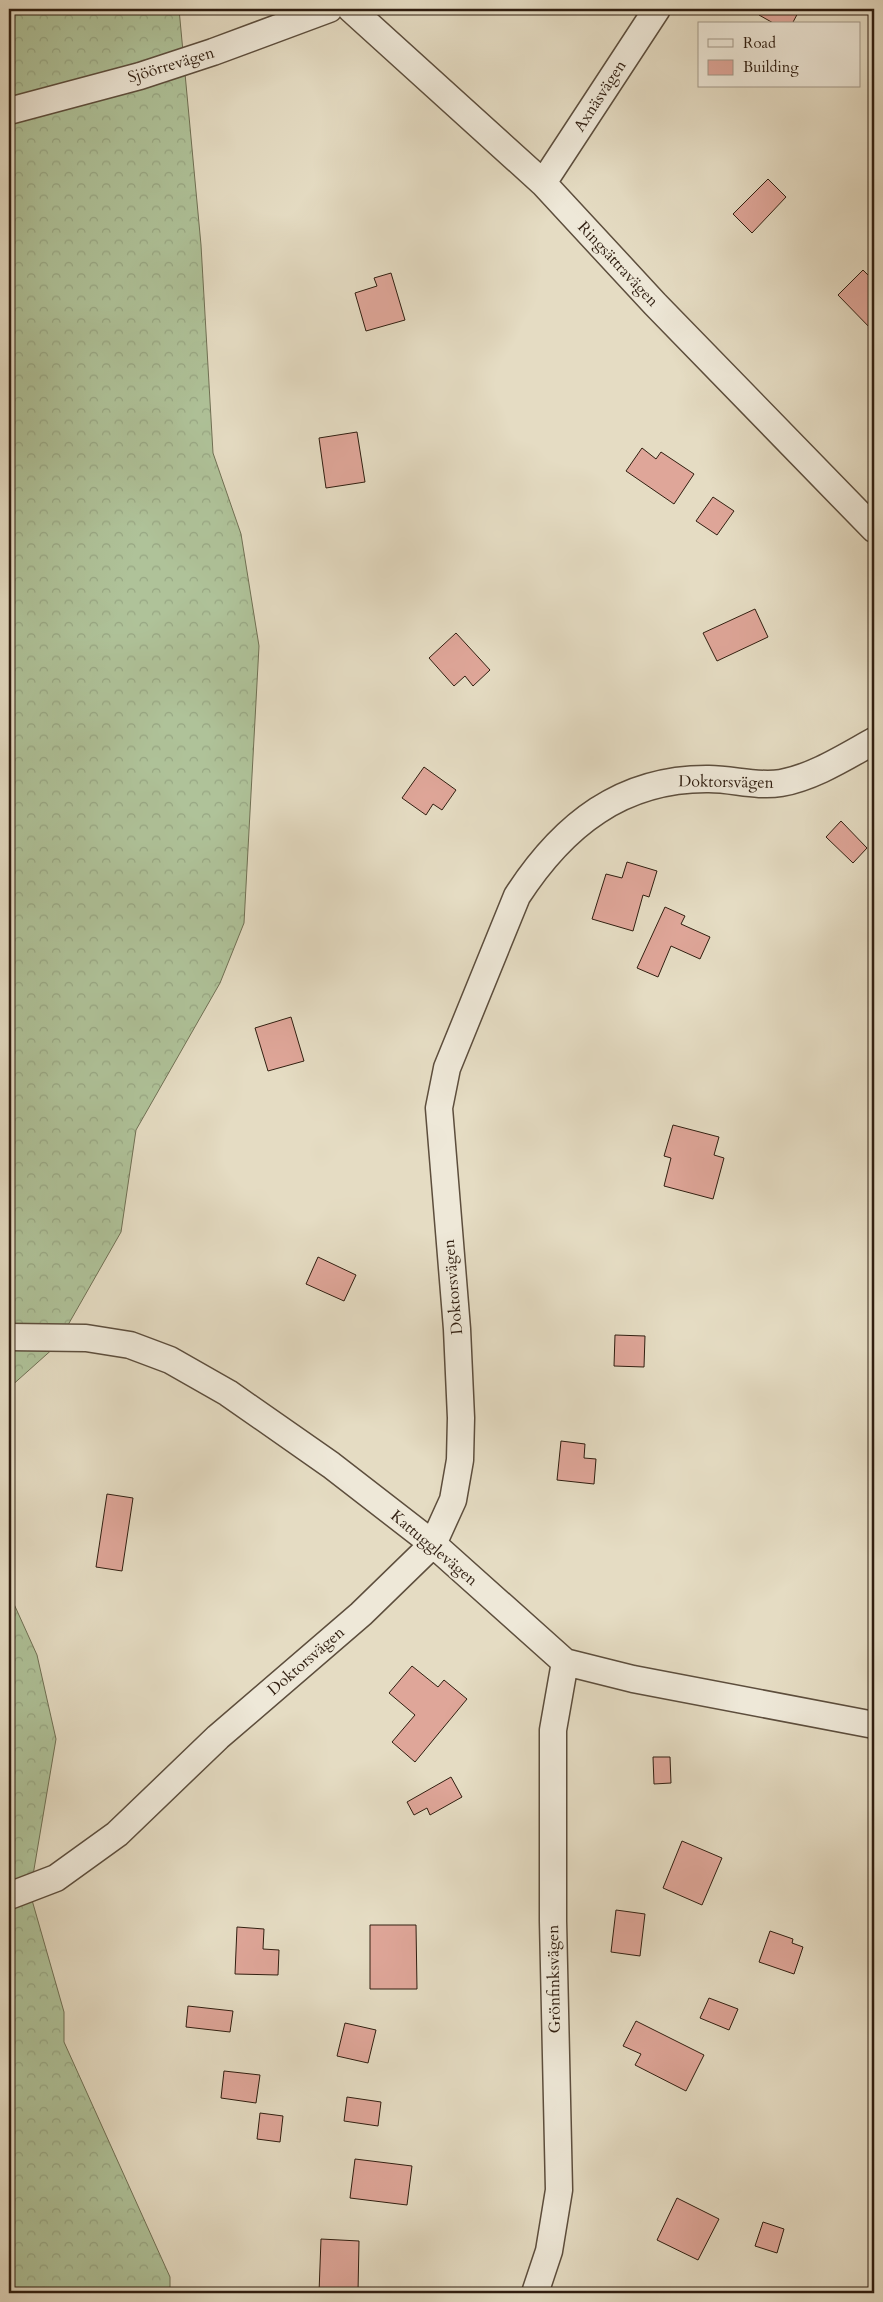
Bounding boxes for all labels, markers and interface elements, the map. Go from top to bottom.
legend [698,22,860,88]
text: Road [743,33,776,53]
street label: Sjöörrevägen [125,41,217,89]
street label: Axnäsvägen [569,56,631,136]
text: Building [743,57,799,77]
street label: Ringsättravägen [573,217,663,311]
street label: Doktorsvägen [678,770,774,794]
street label: Doktorsvägen [438,1238,468,1336]
street label: Kattugglevägen [386,1505,482,1591]
street label: Doktorsvägen [263,1621,349,1701]
street label: Grönfinksvägen [542,1924,566,2034]

